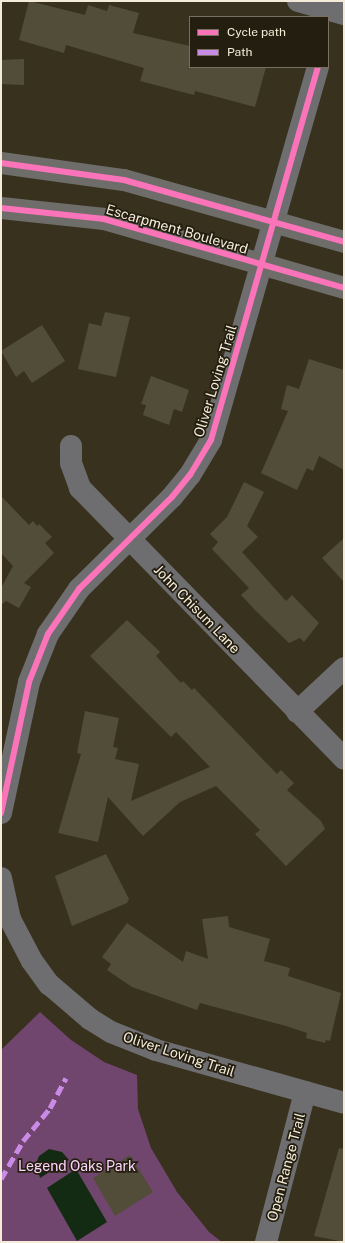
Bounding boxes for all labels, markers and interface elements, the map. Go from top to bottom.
legend [189,16,329,68]
text: Cycle path [227,25,286,39]
text: Path [227,45,253,59]
street label: Escarpment Boulevard [104,201,250,257]
street label: Oliver Loving Trail [190,323,240,439]
street label: John Chisum Lane [150,561,244,657]
street label: Oliver Loving Trail [121,1028,237,1080]
street label: Open Range Trail [263,1111,309,1223]
park label: Legend Oaks Park [18,1158,136,1174]

